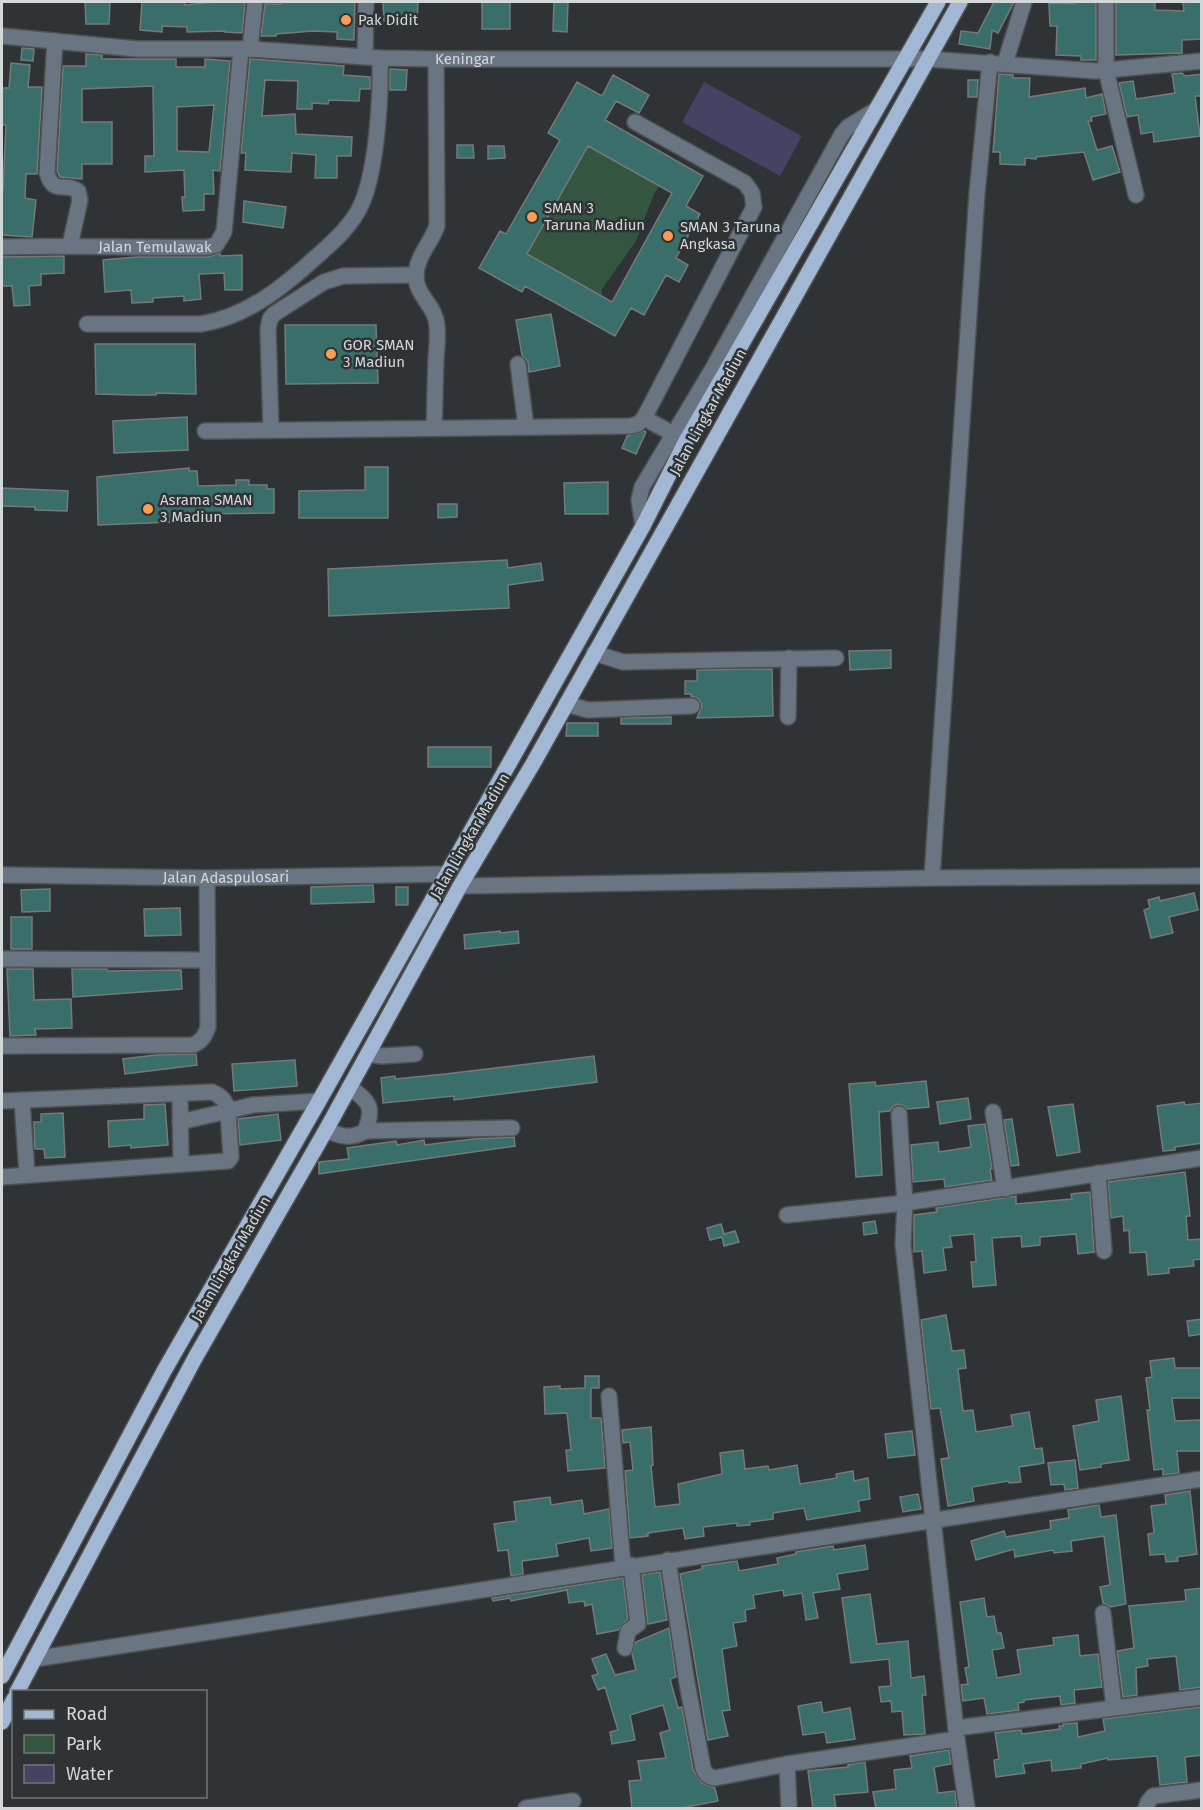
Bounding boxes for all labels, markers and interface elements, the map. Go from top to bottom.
place label: Pak Didit [358,11,419,29]
marker: Pak Didit [339,13,353,27]
street label: Keningar [435,50,495,68]
place label: SMAN 3 Taruna Madiun [544,199,645,234]
marker: SMAN 3 Taruna Madiun [525,210,539,224]
place label: SMAN 3 Taruna Angkasa [680,218,781,253]
marker: SMAN 3 Taruna Angkasa [661,229,675,243]
street label: Jalan Temulawak [98,238,212,256]
place label: GOR SMAN 3 Madiun [343,336,414,371]
street label: Jalan Lingkar Madiun [666,346,750,478]
marker: GOR SMAN 3 Madiun [324,347,338,361]
place label: Asrama SMAN 3 Madiun [160,491,253,526]
marker: Asrama SMAN 3 Madiun [141,502,155,516]
street label: Jalan Lingkar Madiun [427,770,513,902]
street label: Jalan Adaspulosari [163,868,289,887]
street label: Jalan Lingkar Madiun [188,1193,274,1325]
legend [12,1690,207,1798]
text: Road [66,1703,108,1725]
text: Park [66,1733,102,1755]
text: Water [66,1763,113,1785]

